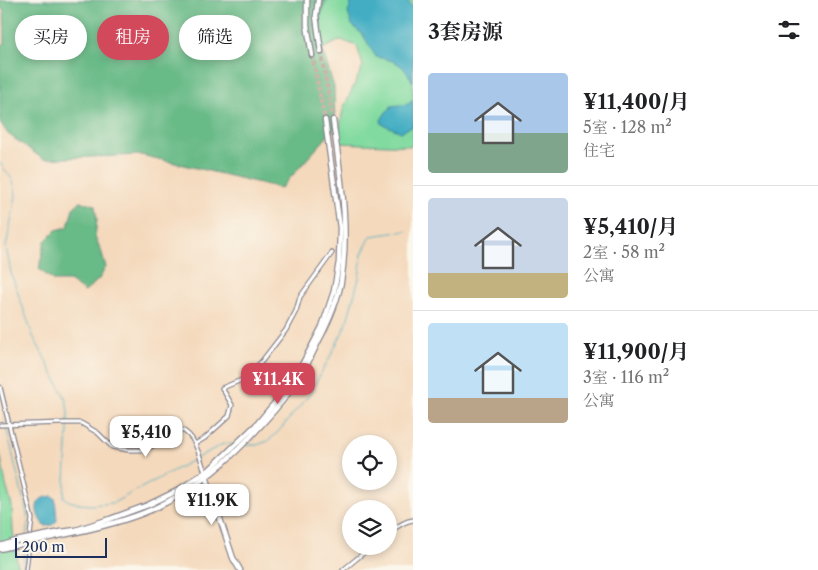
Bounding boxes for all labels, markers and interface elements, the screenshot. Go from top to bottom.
chip: 买房 [15,15,87,60]
chip: 租房 [97,15,169,60]
chip: 筛选 [179,15,251,60]
icon: filters [775,16,803,44]
text: 3套房源 [428,19,503,44]
text: ¥11,400/月 [583,89,690,114]
icon: home [468,93,528,153]
text: 5室 · 128 m² [583,117,672,137]
text: 住宅 [583,140,615,160]
text: ¥5,410/月 [583,214,678,239]
icon: home [468,218,528,278]
text: 2室 · 58 m² [583,242,665,262]
text: 公寓 [583,265,615,285]
text: ¥11,900/月 [583,339,689,364]
icon: home [468,343,528,403]
pin: ¥11.4K [237,362,319,405]
text: 3室 · 116 m² [583,367,669,387]
text: ¥11.4K [252,369,304,389]
text: 公寓 [583,390,615,410]
pin: ¥5,410 [105,416,187,458]
text: ¥5,410 [121,422,171,442]
map controls [342,435,397,555]
button: locate [342,435,397,490]
pin: ¥11.9K [171,484,253,526]
text: ¥11.9K [186,490,238,510]
button: layers [342,500,397,555]
scale bar [15,535,108,558]
text: 200 m [22,538,65,556]

